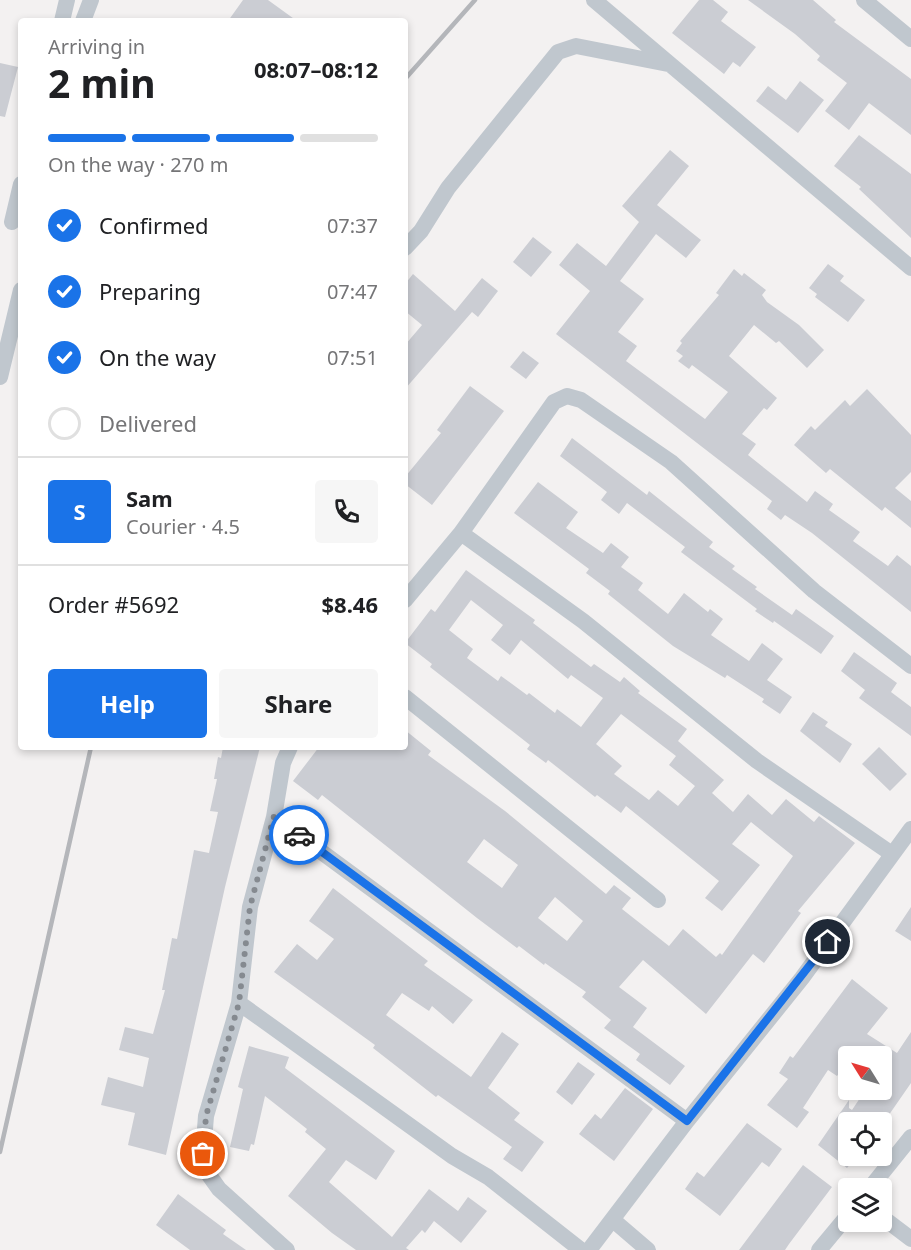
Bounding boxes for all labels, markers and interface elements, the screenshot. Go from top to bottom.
text: Arriving in [48,33,145,60]
text: 08:07–08:12 [254,54,378,84]
text: 2 min [48,56,155,109]
text: On the way · 270 m [48,151,228,178]
icon: check [48,209,81,242]
text: Confirmed [99,210,209,240]
text: 07:37 [327,212,378,239]
icon: check [48,275,81,308]
text: Preparing [99,276,201,306]
text: 07:47 [327,278,378,305]
icon: check [48,341,81,374]
text: On the way [99,342,216,372]
text: 07:51 [327,344,378,371]
text: Delivered [99,408,197,438]
button: phone [315,480,378,543]
text: Sam [126,483,173,513]
text: S [73,496,86,526]
text: Courier · 4.5 [126,513,240,540]
text: Order #5692 [48,589,179,619]
text: $8.46 [321,589,378,619]
button: Help [48,669,207,738]
button: Share [219,669,378,738]
courier [269,805,329,865]
icon: car [283,819,316,852]
pin [802,916,853,967]
icon: home [811,925,844,958]
north arrow [838,1046,892,1100]
map controls [838,1046,892,1232]
button: locate [838,1112,892,1166]
pin [177,1128,228,1179]
icon: bag [186,1137,219,1170]
button: layers [838,1178,892,1232]

